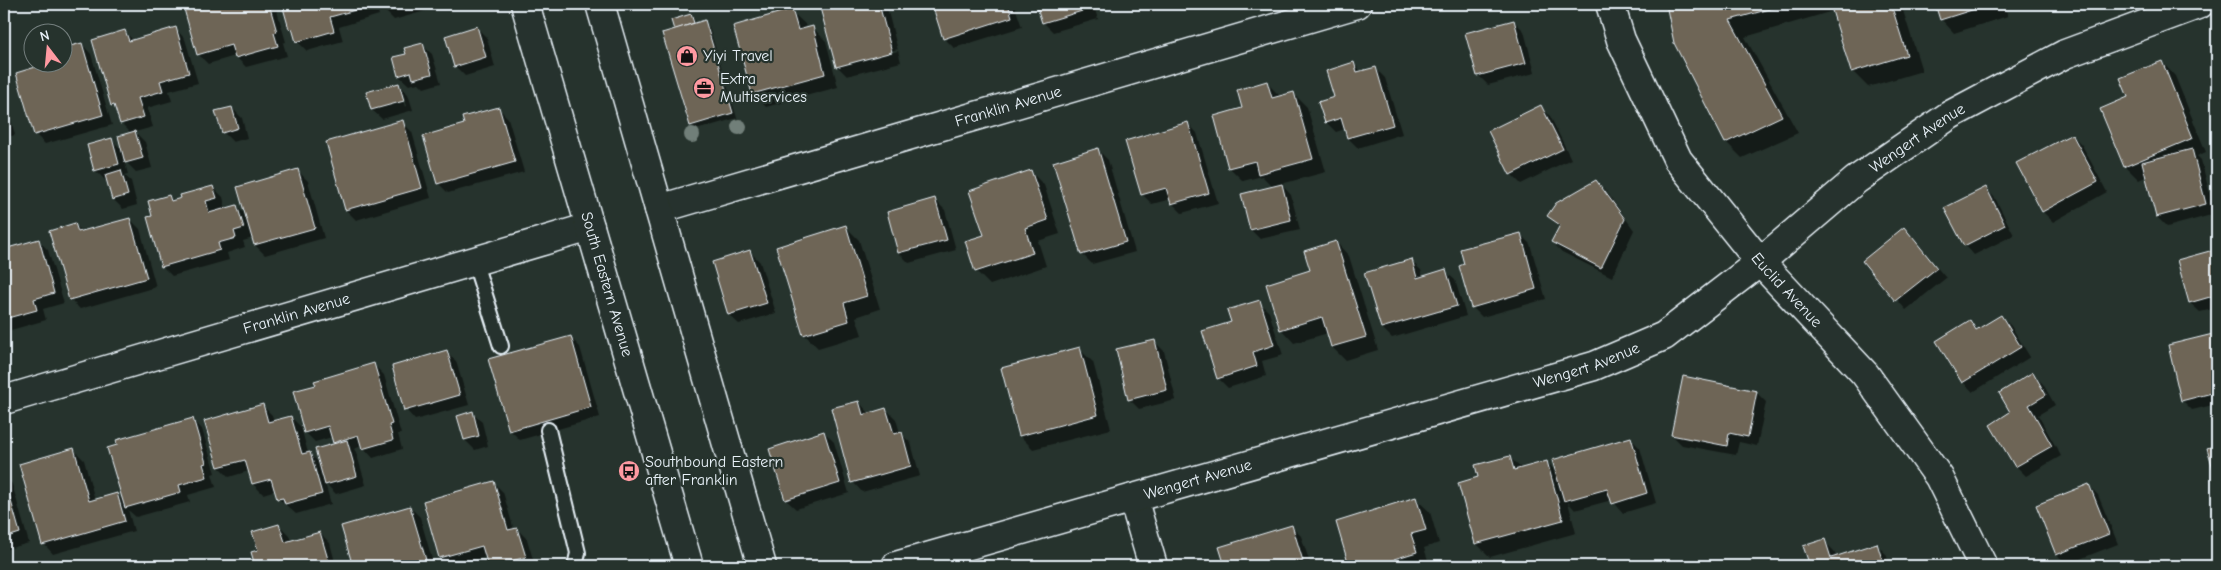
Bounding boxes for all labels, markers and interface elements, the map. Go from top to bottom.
north arrow [22,22,72,72]
text: N [38,27,51,45]
shop icon: Yiyi Travel [675,44,699,68]
place label: Yiyi Travel [703,47,773,65]
place label: Extra Multiservices [720,70,807,106]
office icon: Extra Multiservices [692,76,716,100]
street label: Franklin Avenue [953,82,1064,131]
street label: Wengert Avenue [1866,100,1968,177]
street label: South Eastern Avenue [577,210,636,359]
street label: Euclid Avenue [1747,249,1826,331]
street label: Franklin Avenue [241,289,352,338]
street label: Wengert Avenue [1531,339,1642,392]
place label: Southbound Eastern after Franklin [645,453,783,489]
street label: Wengert Avenue [1142,456,1254,503]
bus stop icon: Southbound Eastern after Franklin [617,459,641,483]

